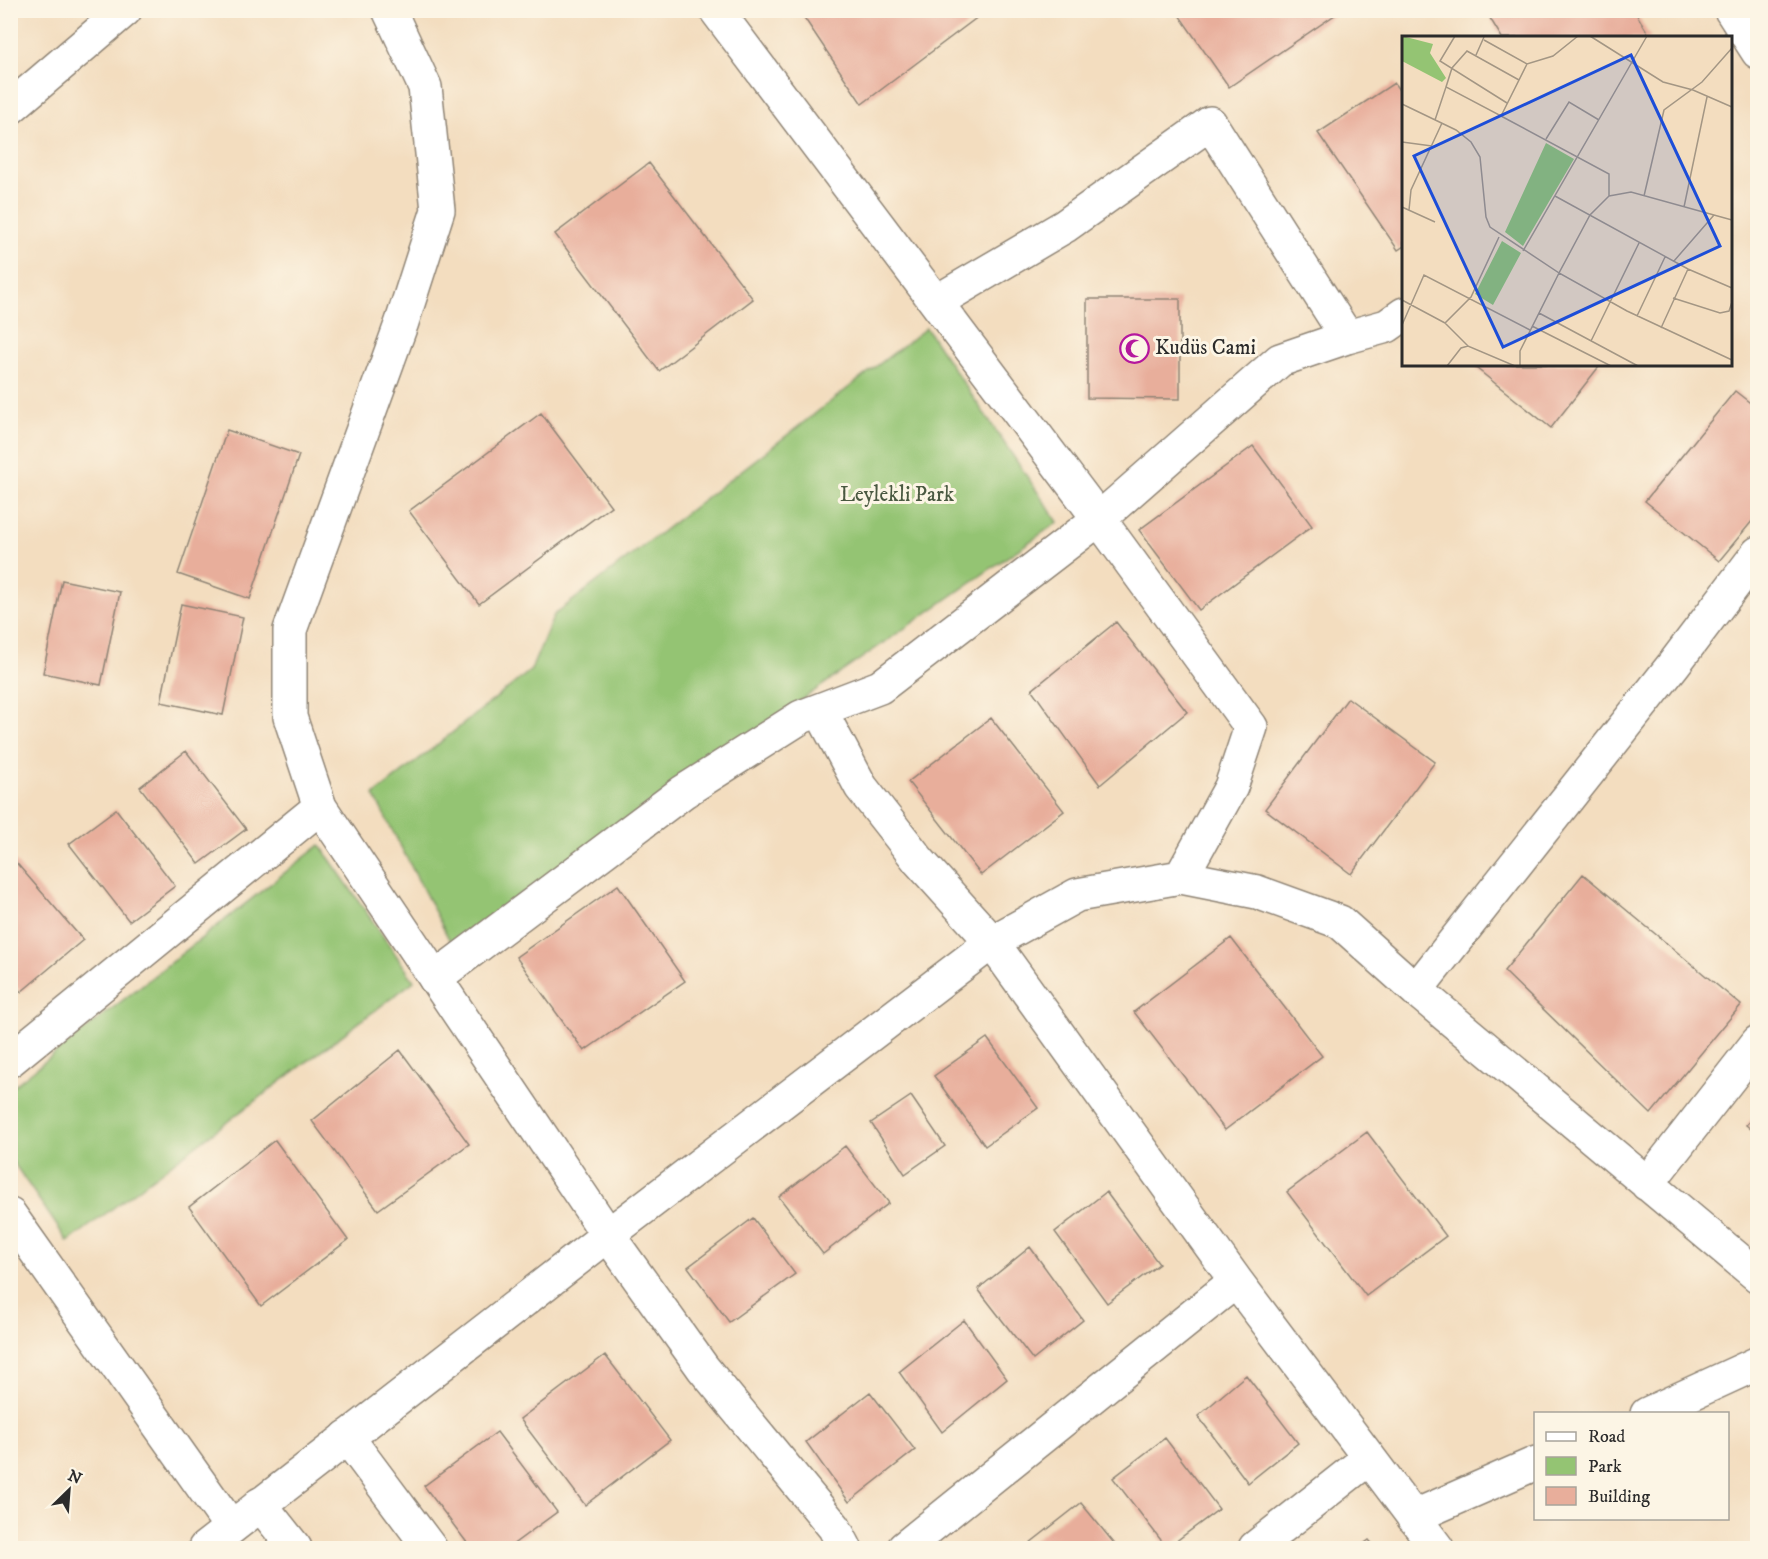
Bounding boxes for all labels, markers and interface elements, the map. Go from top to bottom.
inset map [1402,36,1732,366]
mosque icon: Kudüs Cami [1118,332,1150,364]
place label: Kudüs Cami [1155,335,1256,361]
park label: Leylekli Park [840,482,955,508]
legend [1534,1412,1729,1520]
text: Road [1588,1426,1625,1448]
text: Park [1588,1456,1622,1478]
north arrow [39,1460,99,1520]
text: N [65,1465,85,1489]
text: Building [1588,1486,1650,1508]

